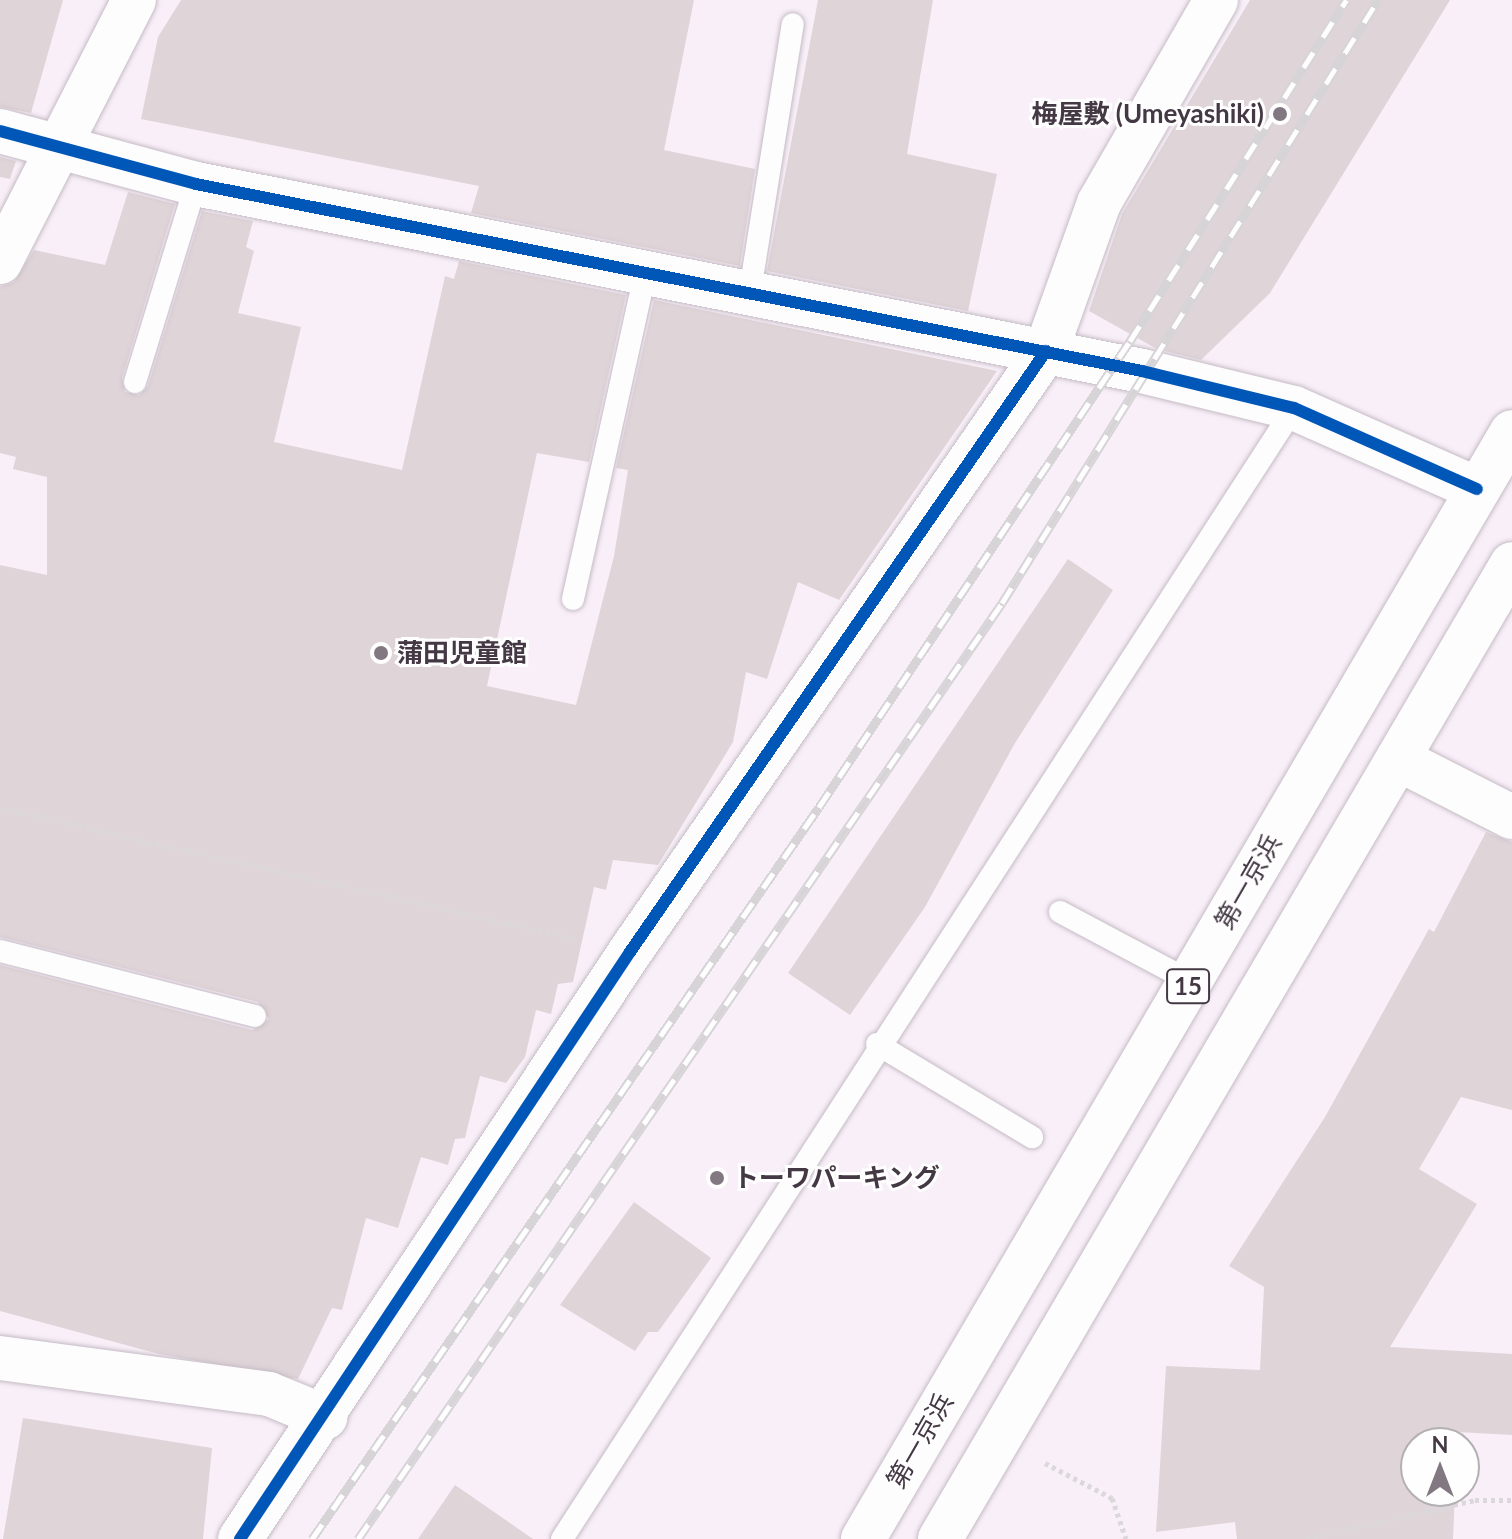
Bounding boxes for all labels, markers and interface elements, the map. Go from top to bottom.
place label: 梅屋敷 (Umeyashiki) [1031,98,1264,130]
marker: 梅屋敷 (Umeyashiki) [1271,105,1289,123]
place label: 蒲田児童館 [397,637,527,669]
marker: 蒲田児童館 [372,644,390,662]
street label: 第一京浜 [1208,829,1288,935]
road number: 15 [1166,966,1210,1006]
place label: トーワパーキング [733,1162,941,1194]
marker: トーワパーキング [708,1169,726,1187]
street label: 第一京浜 [880,1388,960,1494]
north arrow [1400,1427,1480,1507]
text: N [1432,1431,1448,1458]

